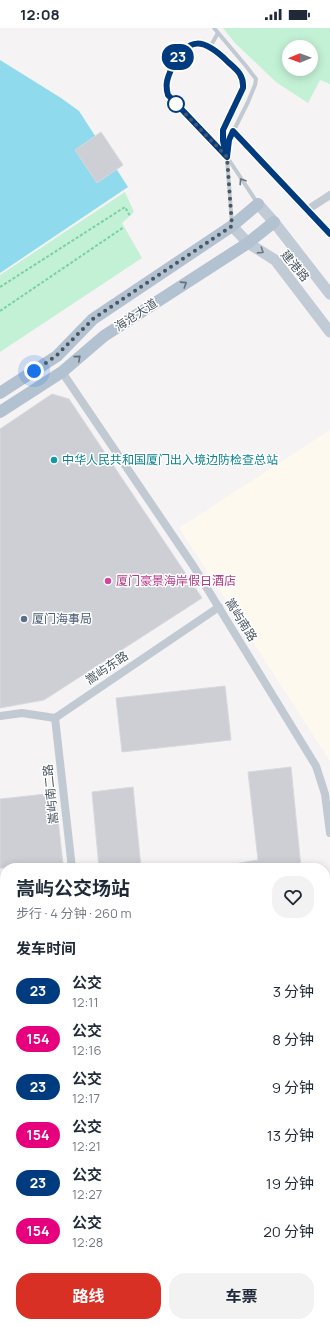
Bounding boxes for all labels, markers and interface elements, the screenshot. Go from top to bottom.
text: 12:08 [20,4,60,25]
north arrow [282,40,318,76]
map controls [282,40,318,76]
line badge: 23 [160,44,196,70]
text: 23 [170,47,186,66]
unlabelled marker [167,95,185,113]
one-way arrow [240,178,247,185]
street label: 建港路 [277,246,313,285]
one-way arrow [257,247,264,254]
one-way arrow [180,281,187,289]
street label: 海沧大道 [111,294,160,335]
one-way arrow [73,356,81,363]
your location [24,361,44,381]
place label: 中华人民共和国厦门出入境边防检查总站 [62,451,278,468]
marker: 中华人民共和国厦门出入境边防检查总站 [49,455,59,465]
place label: 厦门豪景海岸假日酒店 [116,572,236,589]
marker: 厦门豪景海岸假日酒店 [103,576,113,586]
street label: 嵩屿南路 [221,595,261,645]
place label: 厦门海事局 [32,610,92,627]
marker: 厦门海事局 [19,614,29,624]
street label: 嵩屿东路 [82,647,131,688]
street label: 嵩屿南二路 [39,763,62,825]
text: 嵩屿公交场站 [16,875,130,901]
button: heart [272,876,314,918]
text: 步行 · 4 分钟 · 260 m [16,904,132,922]
text: 发车时间 [16,938,76,959]
text: 公交 [72,972,102,993]
text: 23 [30,981,46,1000]
text: 3 分钟 [273,981,314,1002]
text: 12:11 [72,993,99,1011]
text: 公交 [72,1020,102,1041]
text: 154 [27,1029,49,1048]
text: 8 分钟 [272,1029,314,1050]
text: 12:16 [72,1041,102,1059]
text: 公交 [72,1068,102,1089]
text: 23 [30,1077,46,1096]
text: 9 分钟 [272,1077,314,1098]
text: 12:17 [72,1089,100,1107]
text: 公交 [72,1116,102,1137]
text: 154 [27,1125,49,1144]
text: 13 分钟 [267,1125,314,1146]
text: 12:21 [72,1137,101,1155]
text: 公交 [72,1164,102,1185]
text: 23 [30,1173,46,1192]
text: 19 分钟 [266,1173,314,1194]
text: 12:27 [72,1185,102,1203]
text: 公交 [72,1212,102,1233]
text: 154 [27,1221,49,1240]
text: 20 分钟 [263,1221,314,1242]
text: 12:28 [72,1233,103,1251]
button: 路线 [16,1273,161,1319]
button: 车票 [169,1273,314,1319]

